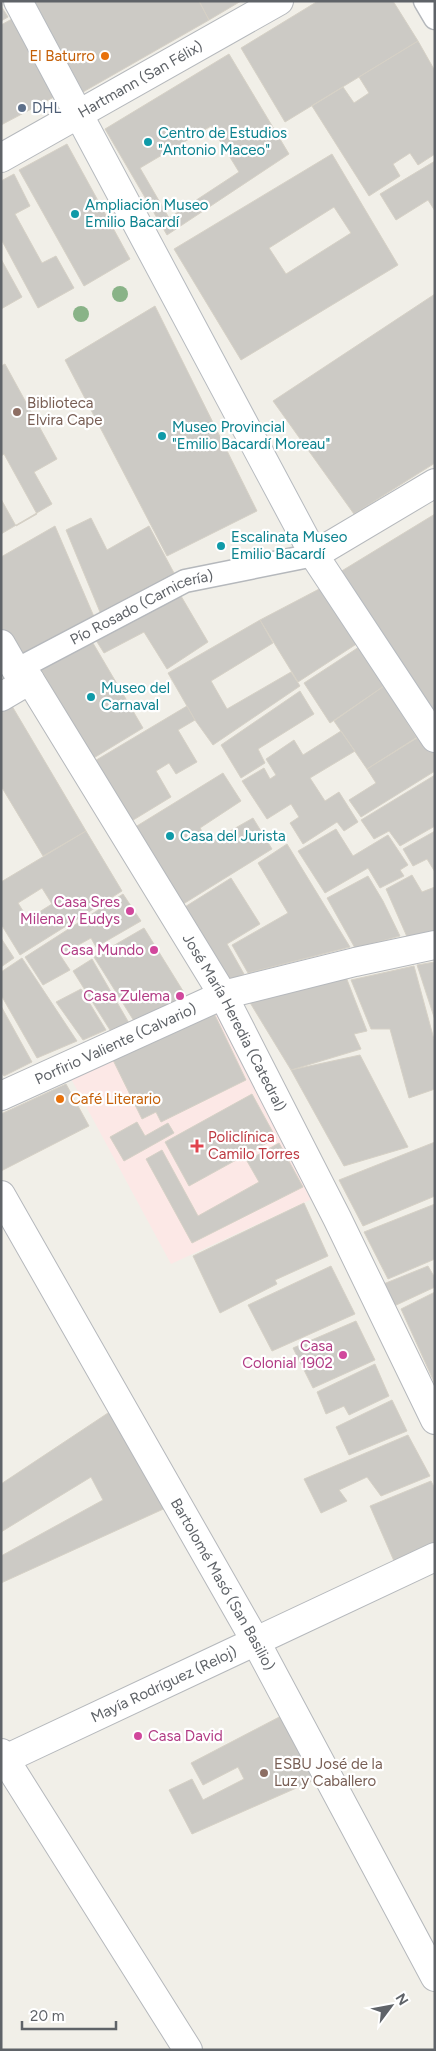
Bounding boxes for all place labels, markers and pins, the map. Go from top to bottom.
place label: El Baturro [29,47,95,65]
marker: El Baturro [99,50,111,62]
place label: DHL [32,99,62,117]
marker: DHL [16,102,28,114]
place label: Centro de Estudios "Antonio Maceo" [158,124,287,159]
marker: Centro de Estudios "Antonio Maceo" [142,136,154,148]
place label: Ampliación Museo Emilio Bacardí [85,196,209,231]
marker: Ampliación Museo Emilio Bacardí [69,208,81,220]
place label: Biblioteca Elvira Cape [27,394,102,429]
marker: Biblioteca Elvira Cape [11,406,23,418]
place label: Museo Provincial "Emilio Bacardí Moreau" [172,418,330,453]
marker: Museo Provincial "Emilio Bacardí Moreau" [156,430,168,442]
place label: Escalinata Museo Emilio Bacardí [231,528,348,563]
marker: Escalinata Museo Emilio Bacardí [215,540,227,552]
place label: Museo del Carnaval [101,679,170,714]
marker: Museo del Carnaval [85,691,97,703]
place label: Casa del Jurista [180,827,286,845]
marker: Casa del Jurista [164,830,176,842]
place label: Casa Sres Milena y Eudys [20,893,120,928]
marker: Casa Sres Milena y Eudys [124,905,136,917]
place label: Casa Mundo [60,941,144,959]
marker: Casa Mundo [148,944,160,956]
place label: Casa Zulema [83,987,170,1005]
marker: Casa Zulema [174,990,186,1002]
place label: Café Literario [70,1090,161,1108]
marker: Café Literario [54,1093,66,1105]
place label: Policlínica Camilo Torres [208,1128,300,1163]
marker: Policlínica Camilo Torres [190,1139,204,1153]
place label: Casa Colonial 1902 [242,1337,333,1372]
marker: Casa Colonial 1902 [337,1349,349,1361]
place label: Casa David [148,1727,223,1745]
marker: Casa David [132,1730,144,1742]
place label: ESBU José de la Luz y Caballero [274,1755,383,1790]
marker: ESBU José de la Luz y Caballero [258,1767,270,1779]

